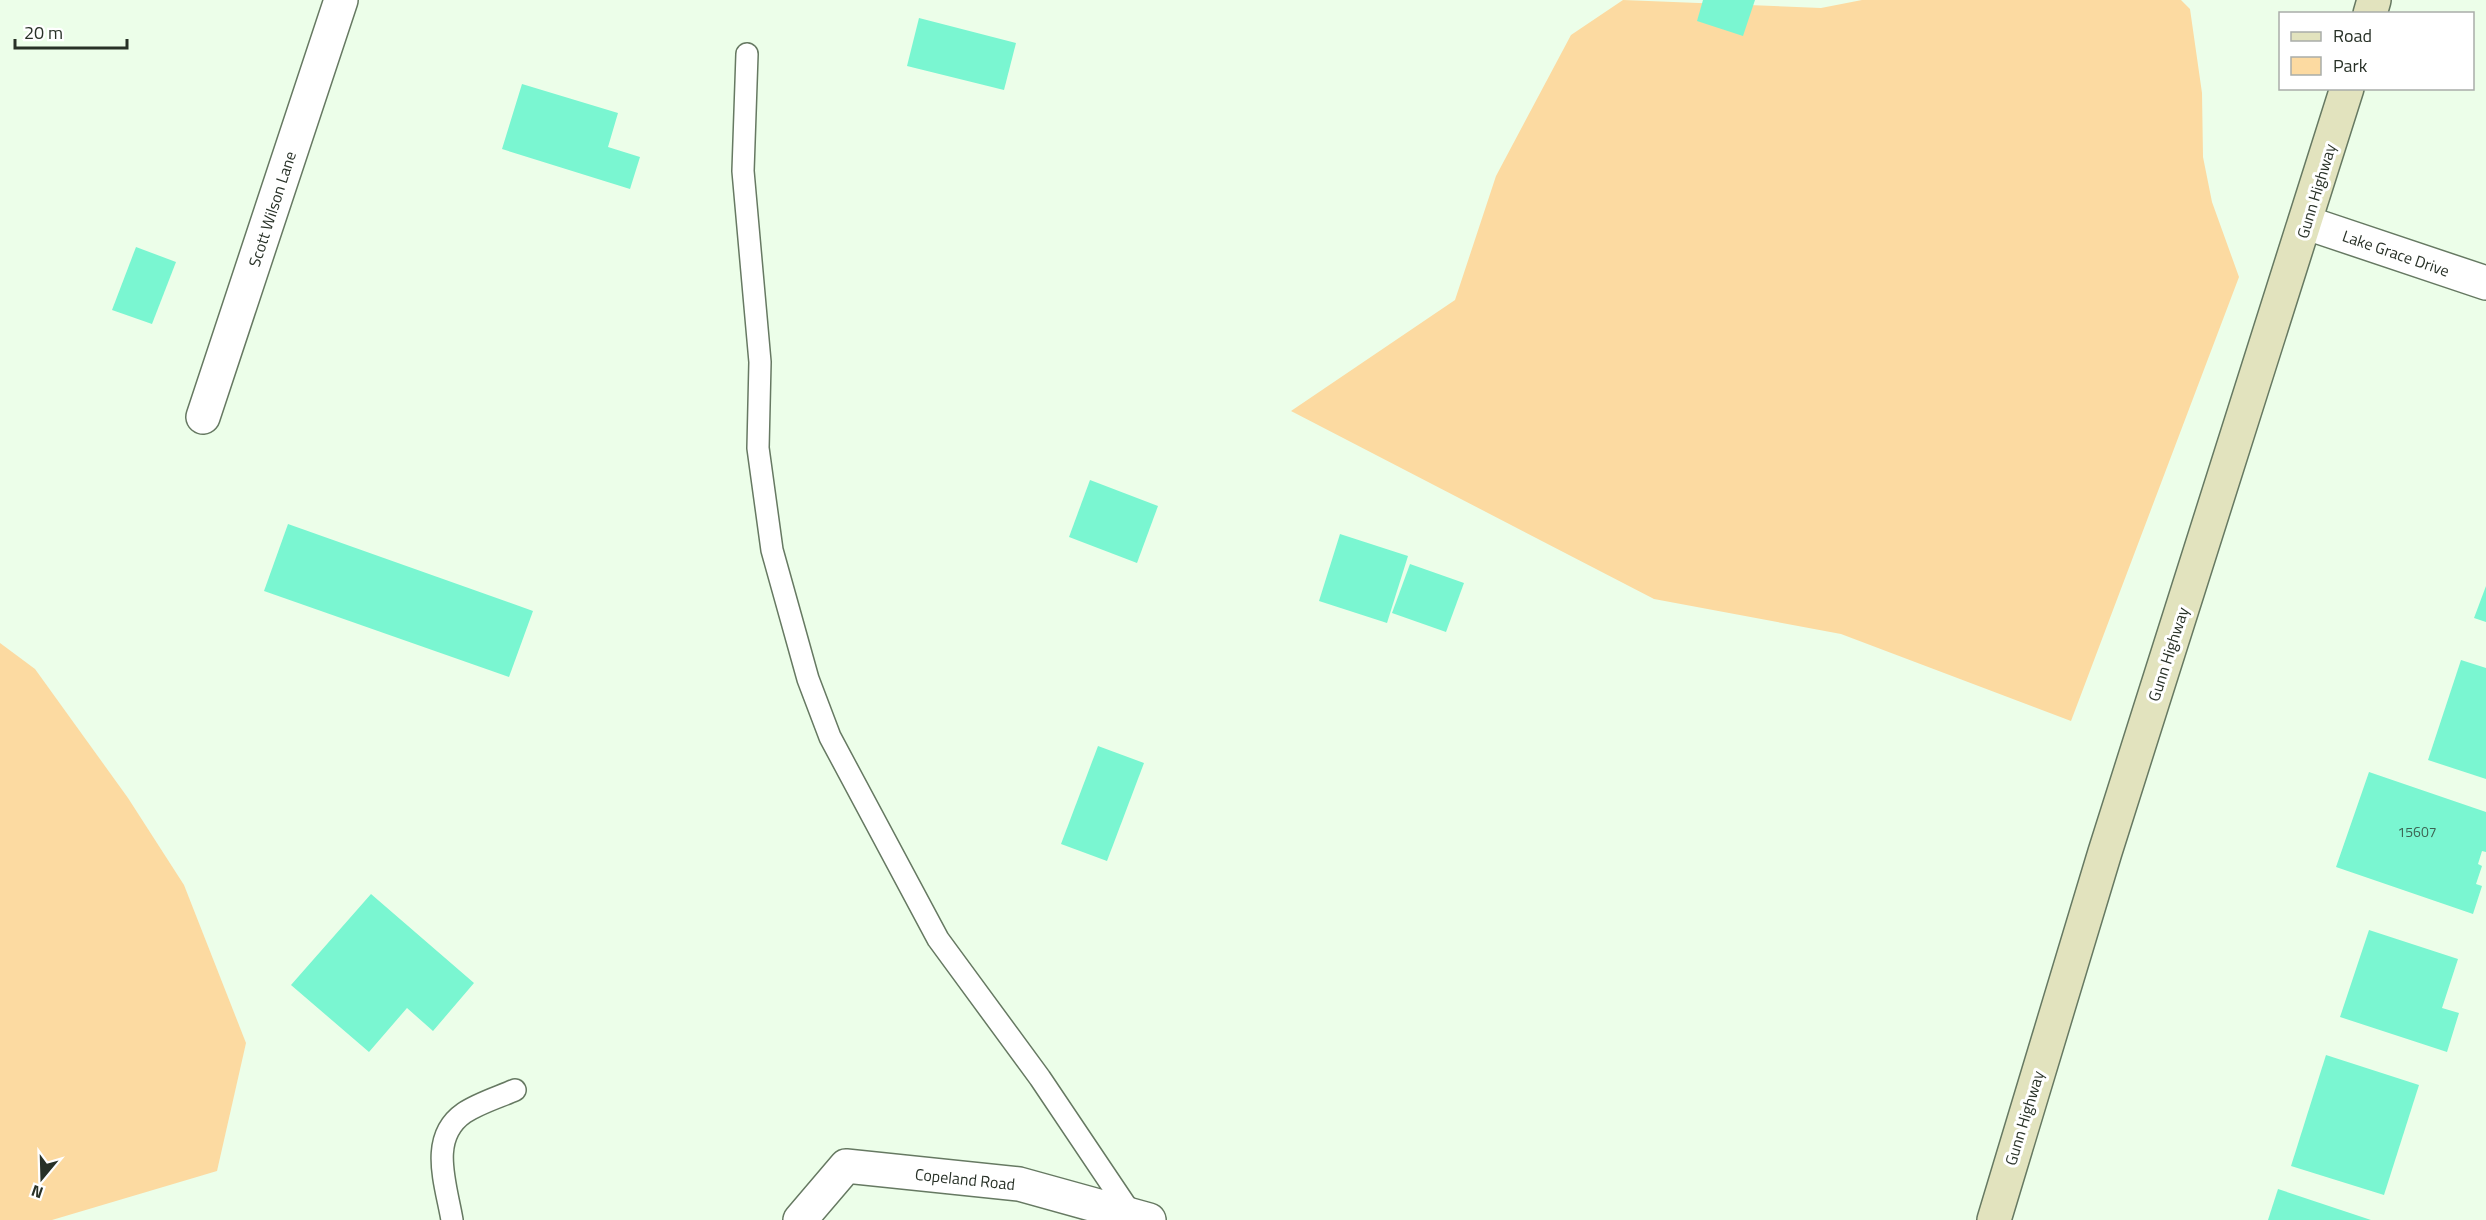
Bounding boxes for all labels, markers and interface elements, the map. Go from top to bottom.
scale bar [15,12,128,50]
legend [2279,12,2474,90]
text: 20 m [24,19,63,46]
text: Road [2333,22,2372,49]
text: Park [2333,52,2368,79]
street label: Gunn Highway [2290,140,2342,241]
street label: Scott Wilson Lane [242,148,302,270]
street label: Lake Grace Drive [2339,223,2453,283]
street label: Gunn Highway [2141,603,2195,704]
house number: 15607 [2397,821,2437,842]
street label: Gunn Highway [1998,1067,2050,1168]
north arrow [12,1148,72,1208]
street label: Copeland Road [914,1162,1016,1196]
text: N [28,1179,46,1205]

